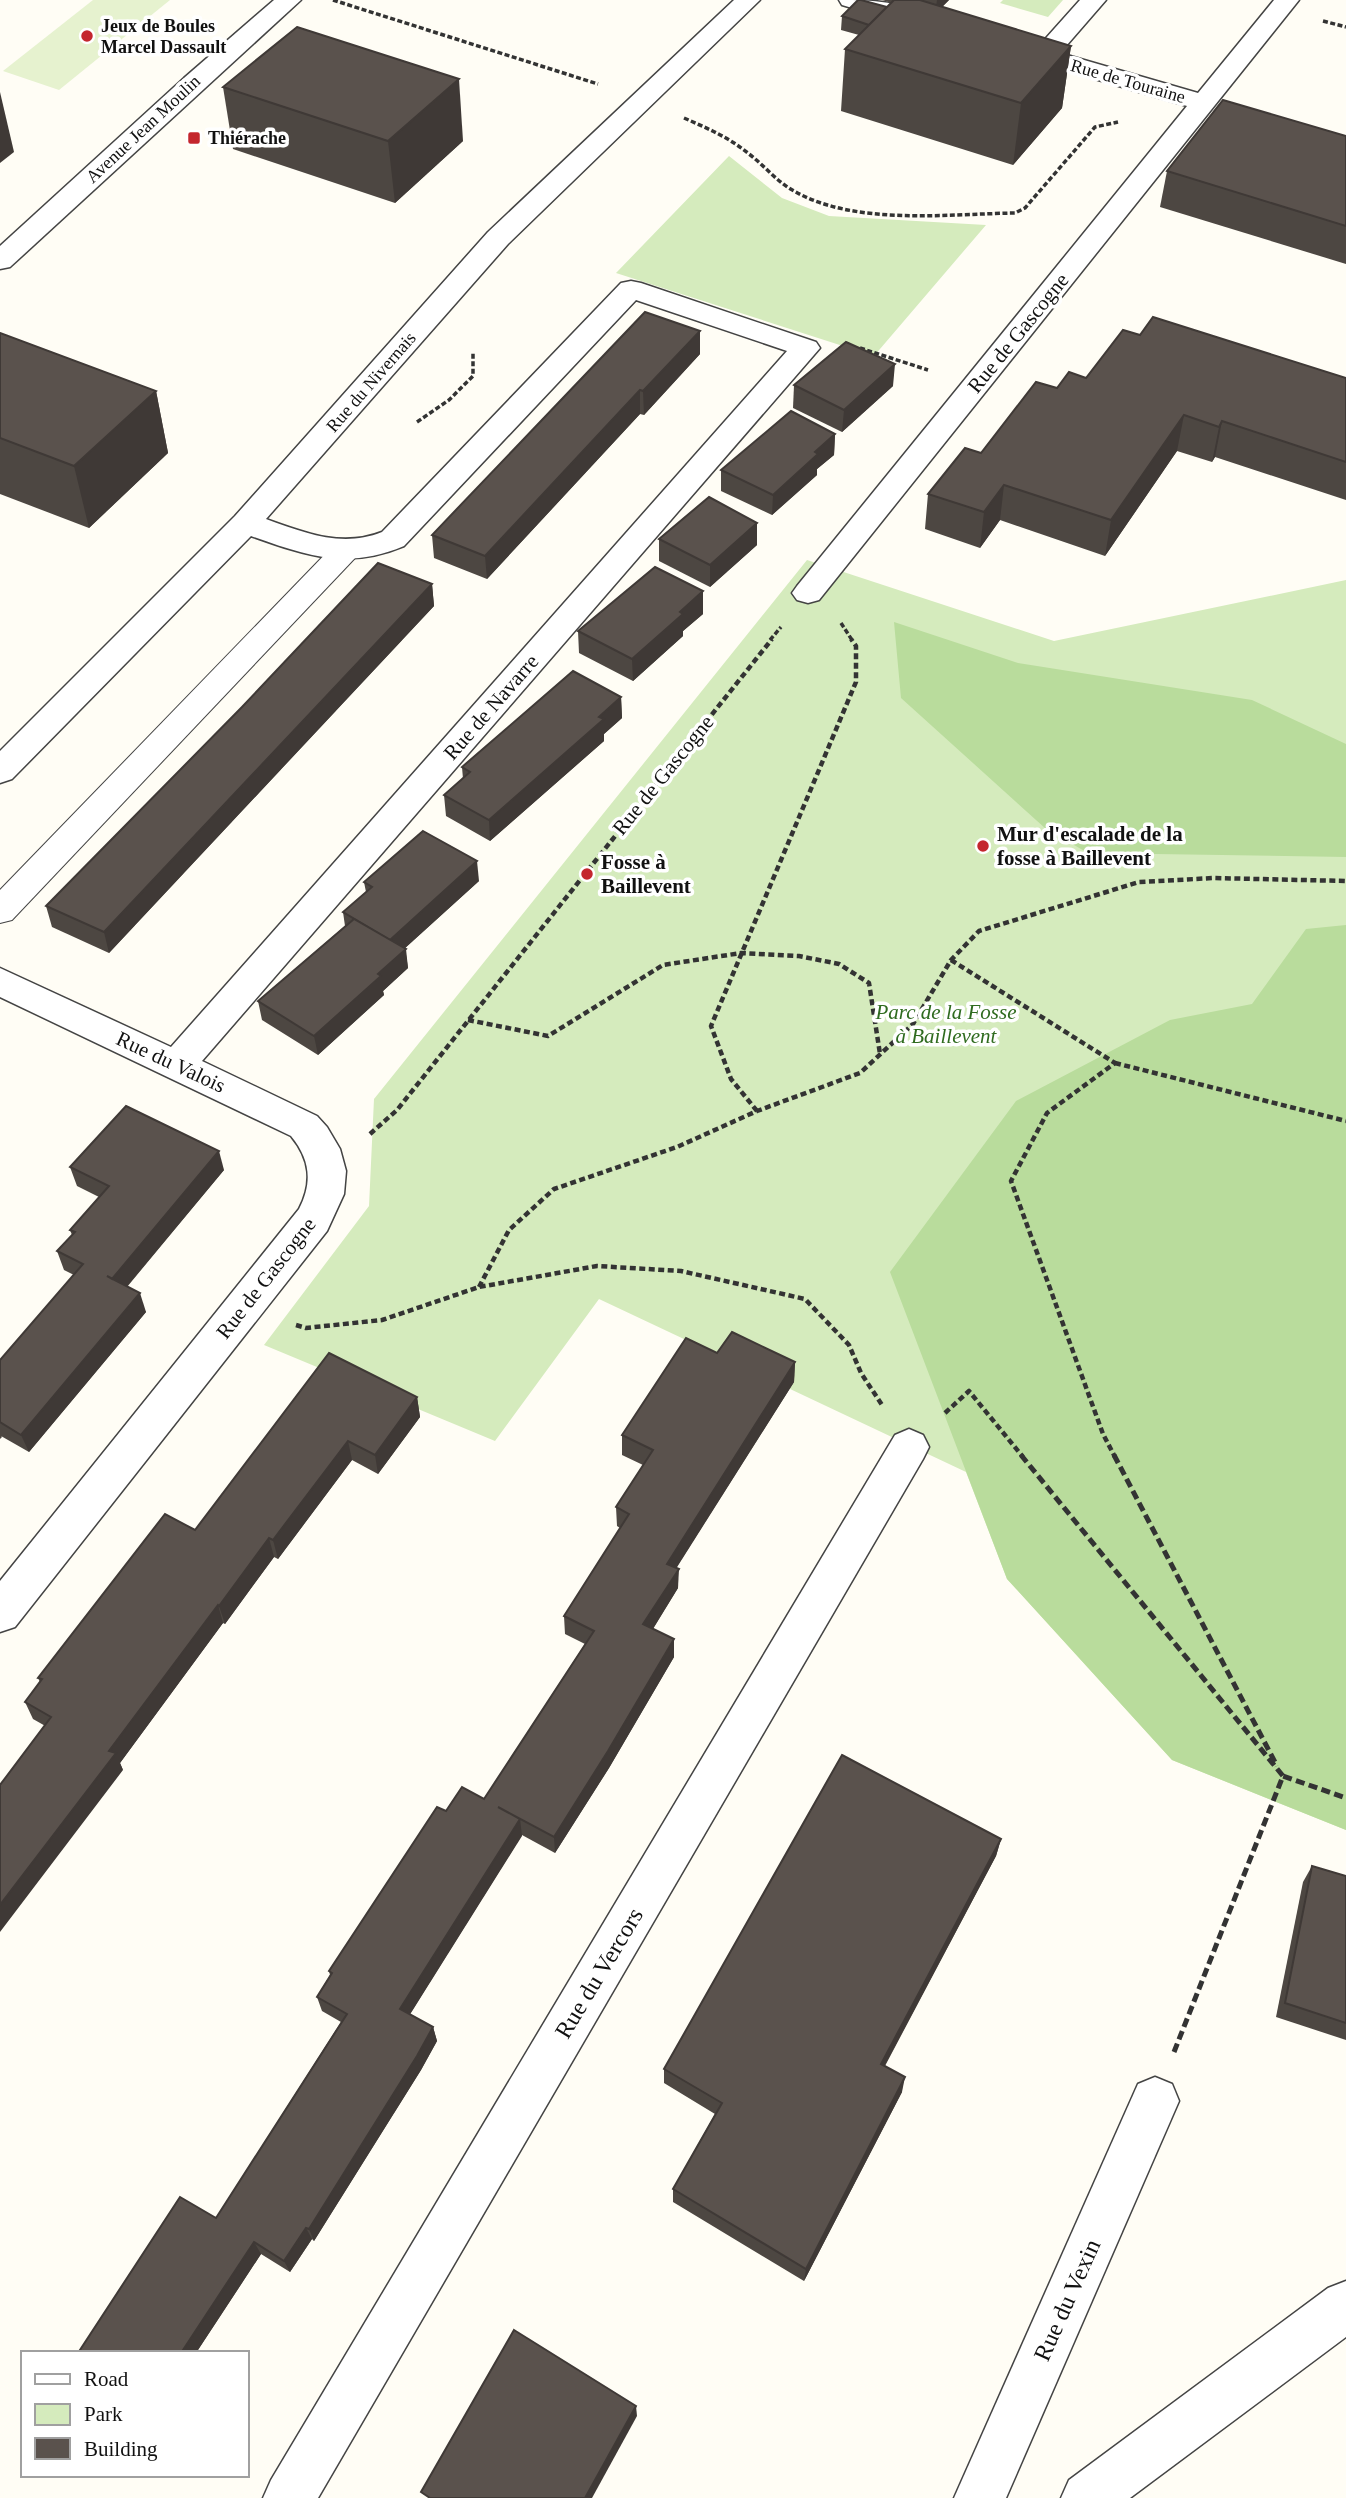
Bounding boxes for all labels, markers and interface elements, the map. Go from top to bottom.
place label: Jeux de Boules Marcel Dassault [101,16,226,57]
marker: Jeux de Boules Marcel Dassault [79,28,95,44]
street label: Rue de Touraine [1068,55,1188,107]
street label: Avenue Jean Moulin [82,71,204,187]
place label: Thiérache [208,128,286,148]
marker: Thiérache [186,130,202,146]
street label: Rue de Gascogne [962,268,1074,398]
street label: Rue du Nivernais [322,328,420,436]
street label: Rue de Navarre [439,649,543,765]
street label: Rue de Gascogne [607,710,719,840]
place label: Mur d'escalade de la fosse à Baillevent [997,822,1183,870]
marker: Mur d'escalade de la fosse à Baillevent [975,838,991,854]
place label: Fosse à Baillevent [601,850,691,898]
marker: Fosse à Baillevent [579,866,595,882]
park label: Parc de la Fosse à Baillevent [875,1000,1016,1048]
street label: Rue du Valois [113,1026,229,1098]
street label: Rue de Gascogne [211,1213,321,1343]
street label: Rue du Vercors [550,1903,648,2043]
street label: Rue du Vexin [1029,2235,1105,2365]
legend [21,2351,248,2477]
text: Road [84,2367,129,2391]
text: Park [84,2402,123,2426]
text: Building [84,2437,158,2461]

